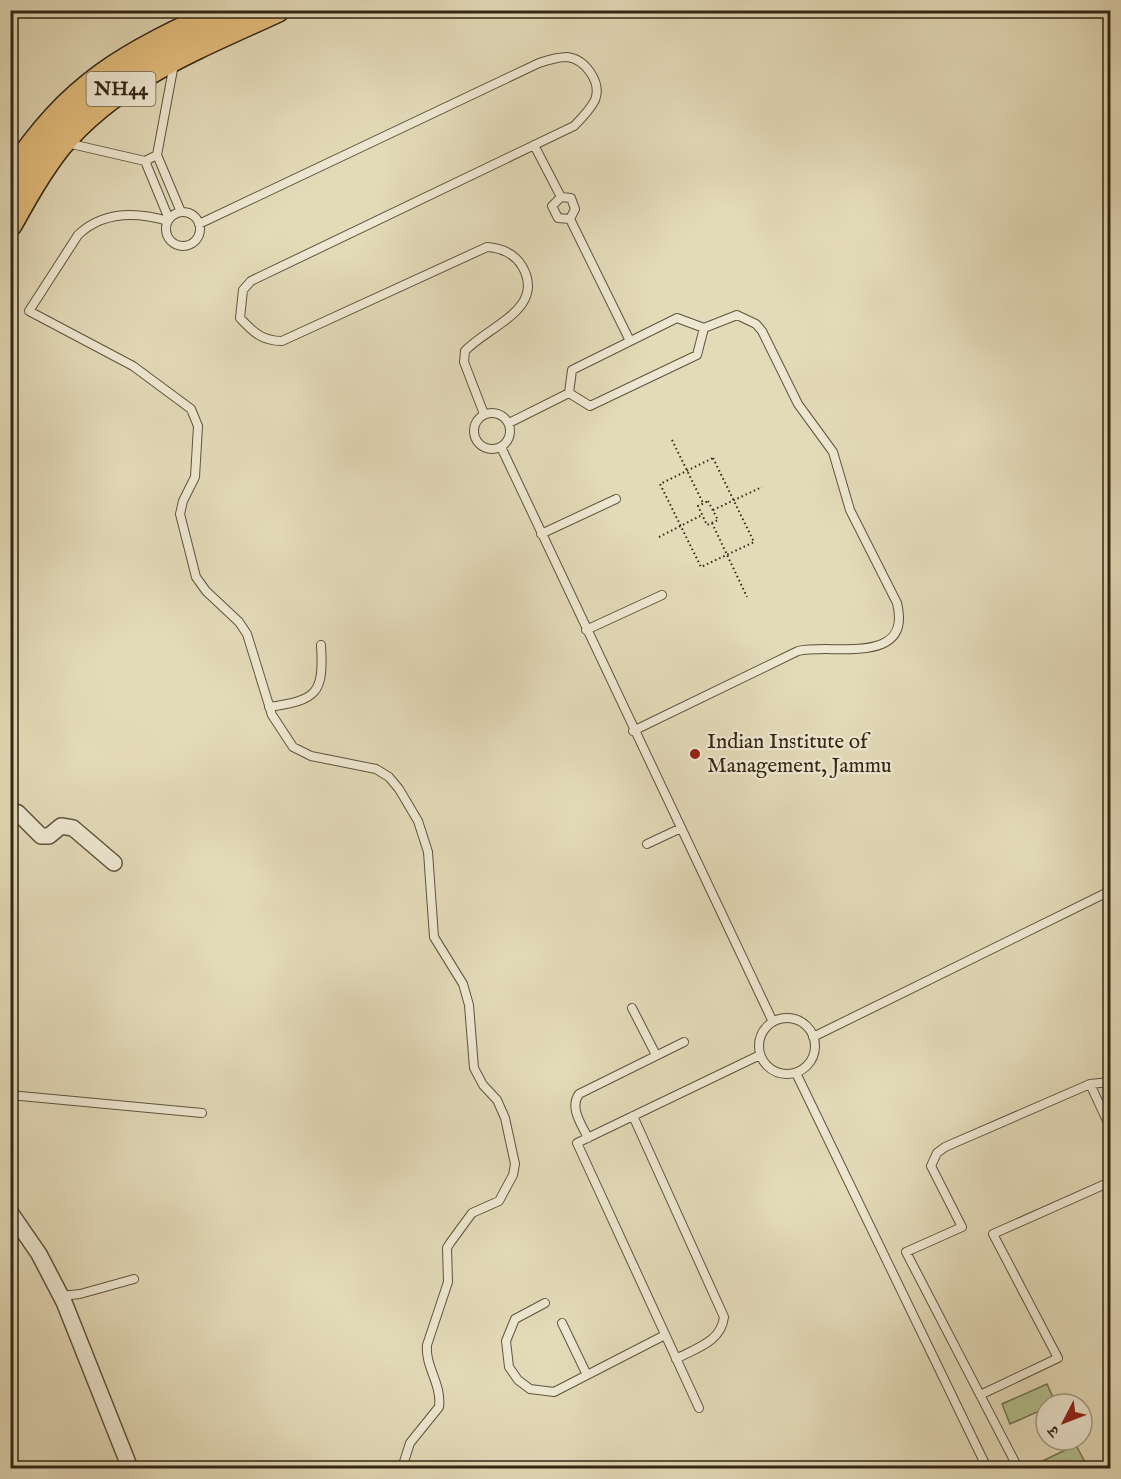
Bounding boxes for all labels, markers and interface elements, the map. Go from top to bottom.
road number: NH44 [86,72,156,106]
place label: Indian Institute of Management, Jammu [707,729,892,780]
marker: Indian Institute of Management, Jammu [688,747,702,761]
north arrow [1034,1392,1094,1452]
text: उ [1043,1420,1065,1441]

